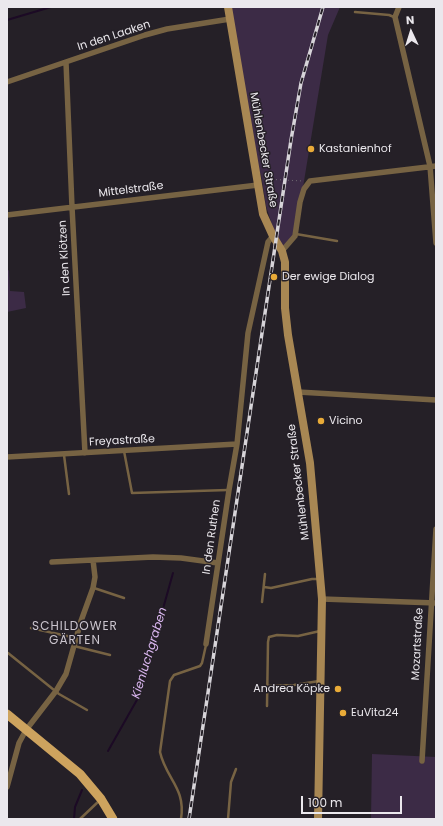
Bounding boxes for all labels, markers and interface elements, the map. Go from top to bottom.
north arrow [391,12,431,52]
text: N [405,12,415,28]
street label: In den Laaken [76,18,152,54]
street label: Mühlenbecker Straße [246,91,280,209]
place label: Kastanienhof [319,142,392,156]
marker: Kastanienhof [306,144,316,154]
street label: Mittelstraße [98,179,164,201]
street label: In den Klötzen [56,220,74,296]
place label: Der ewige Dialog [282,270,374,284]
marker: Der ewige Dialog [269,272,279,282]
place label: Vicino [329,414,363,428]
marker: Vicino [316,416,326,426]
street label: Mühlenbecker Straße [285,423,313,541]
street label: Freyastraße [89,433,155,449]
street label: In den Ruthen [200,499,224,575]
water label: Kienluchgraben [129,606,171,700]
street label: Mozartstraße [410,607,426,681]
district label: SCHILDOWER GÄRTEN [32,620,118,648]
place label: Andrea Köpke [253,682,330,696]
marker: Andrea Köpke [333,684,343,694]
place label: EuVita24 [351,706,399,720]
marker: EuVita24 [338,708,348,718]
scale bar [303,788,404,814]
text: 100 m [308,794,342,811]

